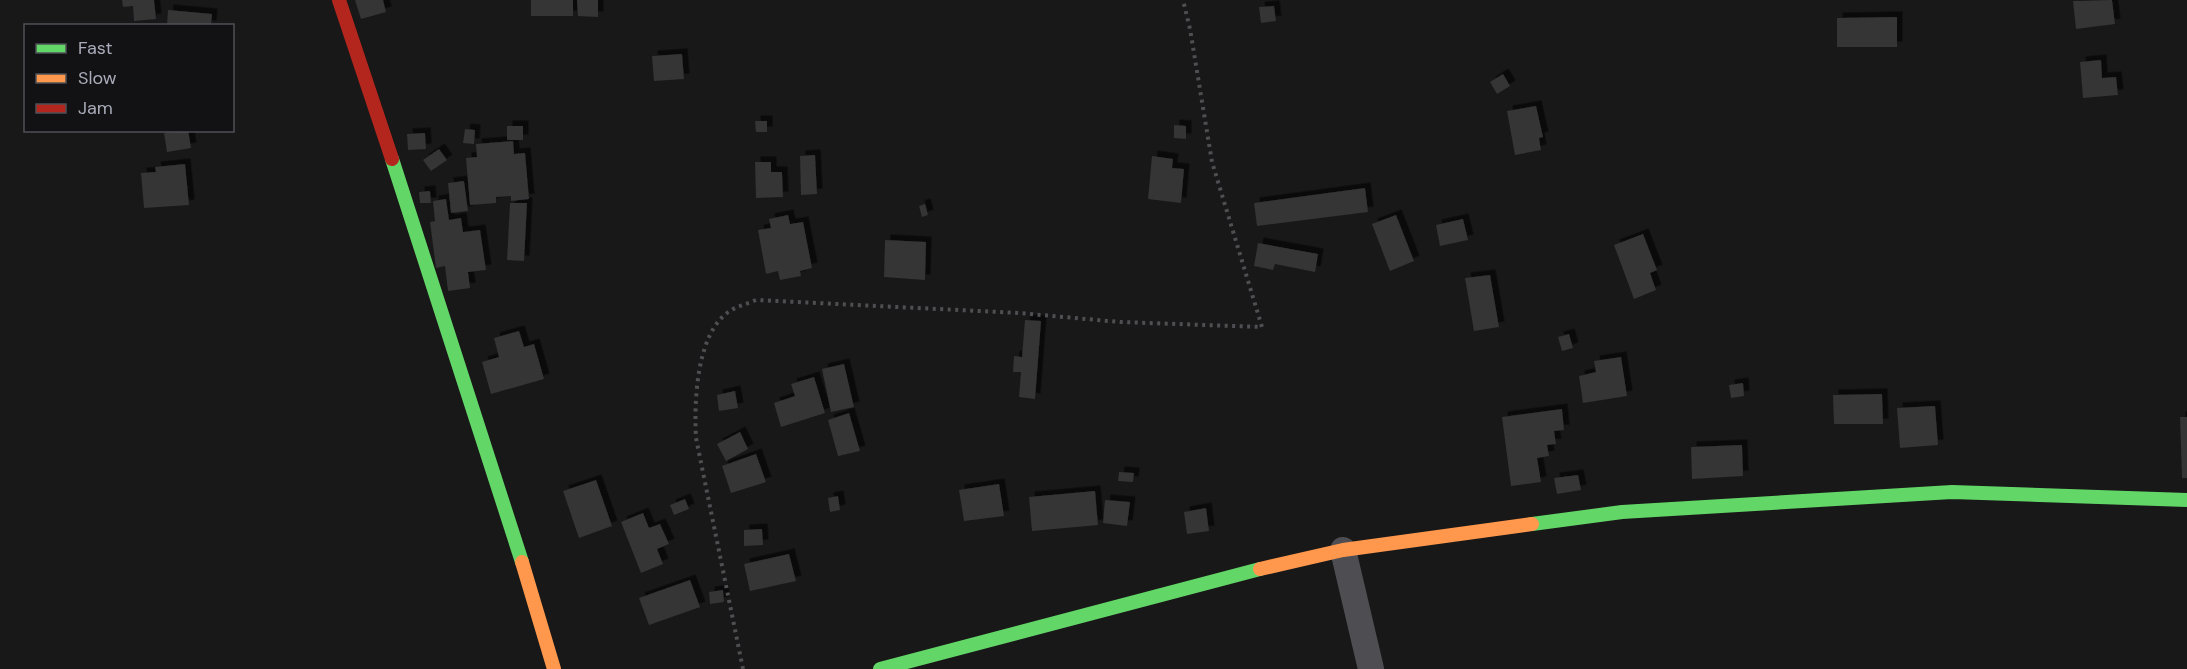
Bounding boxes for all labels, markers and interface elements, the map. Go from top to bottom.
legend [24,24,234,132]
text: Fast [78,36,113,60]
text: Slow [78,66,117,90]
text: Jam [78,96,113,120]

